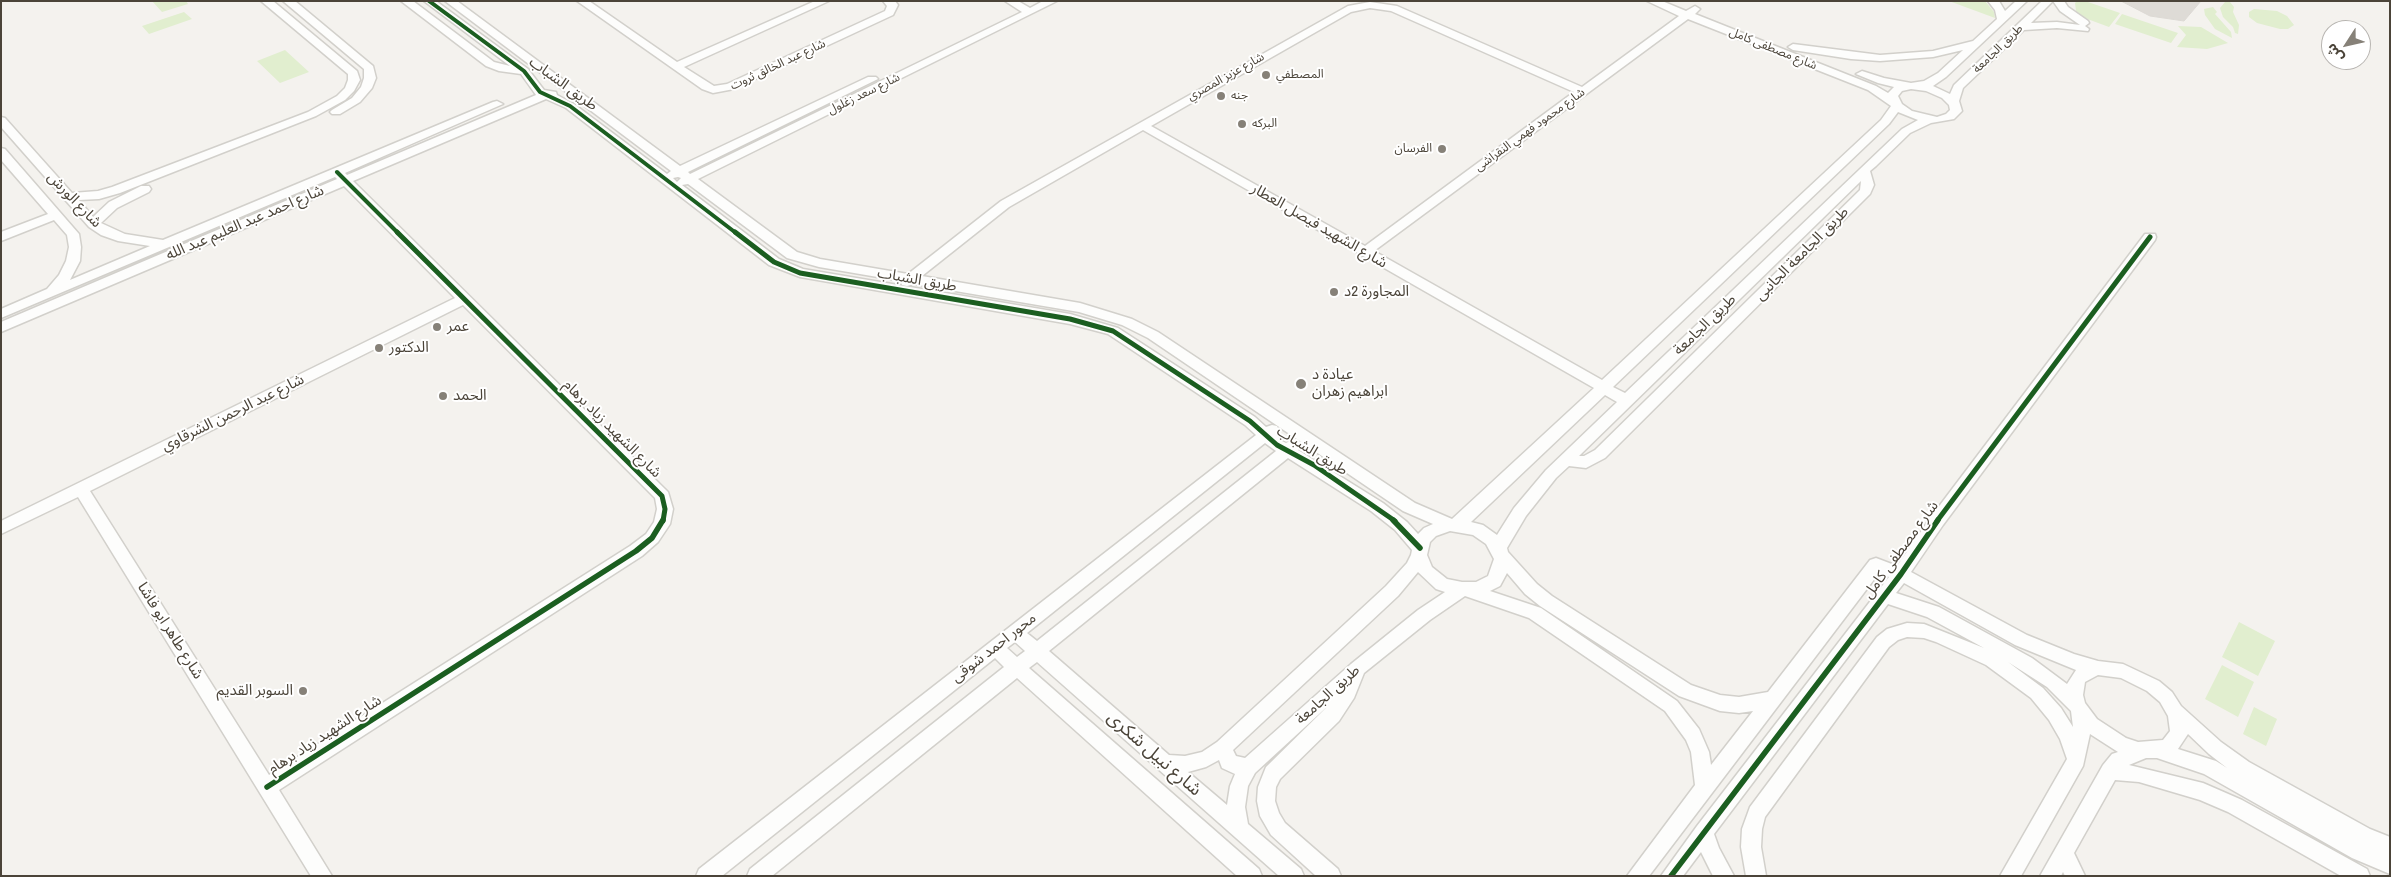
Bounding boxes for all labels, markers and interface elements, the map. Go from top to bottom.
north arrow [2321,20,2371,70]
street label: طريق الجامعة [1970,22,2026,76]
street label: شارع مصطفى كامل [1727,25,1819,73]
street label: شارع عبد الخالق ثروت [728,37,828,93]
text: ش [2322,40,2347,66]
street label: شارع عزيز المصري [1185,50,1267,104]
street label: طريق الشباب [525,53,601,115]
place label: المصطفي [1276,68,1324,82]
marker: المصطفي [1260,69,1272,81]
street label: شارع سعد زغلول [825,70,903,118]
street label: شارع محمود فهمي النقراشى [1472,85,1588,175]
place label: جنه [1231,89,1248,103]
marker: جنه [1215,90,1227,102]
place label: البركه [1252,117,1277,131]
marker: البركه [1236,118,1248,130]
place label: الفرسان [1395,142,1432,156]
marker: الفرسان [1436,143,1448,155]
street label: شارع الورش [43,168,105,232]
street label: شارع الشهيد فيصل العطار [1248,180,1390,272]
street label: شارع احمد عبد العليم عبد الله [163,182,327,264]
street label: طريق الجامعة الجانبى [1751,203,1853,305]
street label: طريق الشباب [876,264,958,296]
place label: المجاورة 2د [1344,283,1409,301]
marker: المجاورة 2د [1328,286,1340,298]
street label: طريق الجامعة [1670,291,1740,359]
place label: عمر [447,318,469,336]
marker: عمر [431,321,443,333]
place label: الدكتور [389,339,429,357]
marker: الدكتور [373,342,385,354]
place label: عيادة د ابراهيم زهران [1312,366,1388,401]
street label: شارع عبد الرحمن الشرقاوي [159,371,307,455]
street label: شارع الشهيد زياد برهام [559,376,665,482]
marker: عيادة د ابراهيم زهران [1294,377,1308,391]
place label: الحمد [453,387,487,405]
marker: الحمد [437,390,449,402]
street label: طريق الشباب [1273,422,1351,480]
street label: شارع مصطفى كامل [1859,498,1943,602]
street label: شارع طاهر ابو فاشا [133,579,207,683]
street label: محور احمد شوقى [948,609,1040,687]
street label: طريق الجامعة [1292,662,1364,728]
place label: السوبر القديم [217,682,293,700]
marker: السوبر القديم [297,685,309,697]
street label: شارع الشهيد زياد برهام [265,692,385,778]
street label: شارع نبيل شكرى [1102,707,1206,801]

